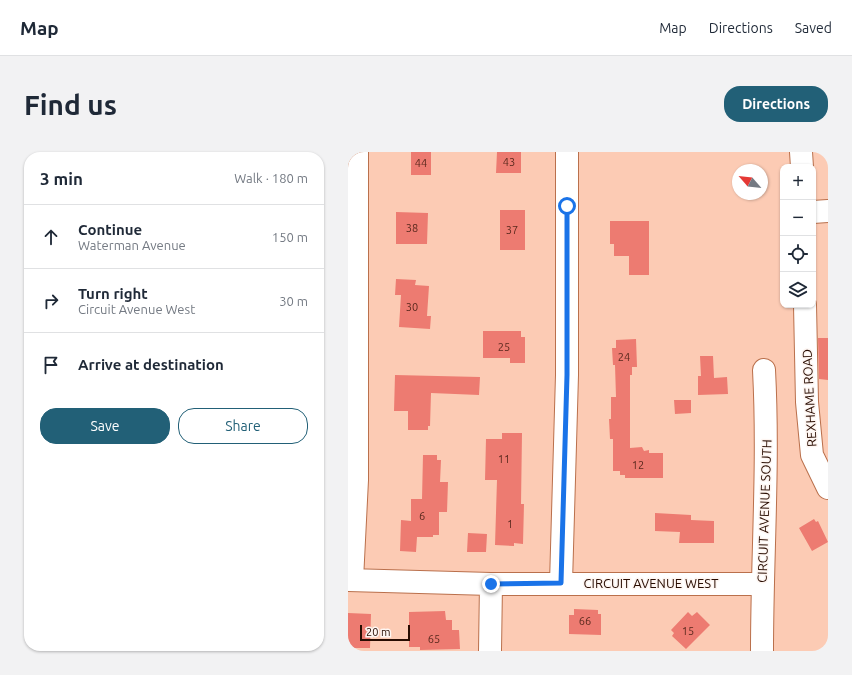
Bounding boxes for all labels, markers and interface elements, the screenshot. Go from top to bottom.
text: Map [20,17,59,39]
text: Map [659,20,687,36]
text: Directions [709,20,773,36]
text: Saved [795,20,832,36]
button: Directions [724,86,828,122]
text: Find us [24,89,117,120]
house number: 43 [503,156,515,168]
house number: 44 [415,157,427,169]
north arrow [732,164,768,200]
map controls [780,164,816,308]
button: + [780,164,816,200]
text: 3 min [40,169,83,188]
text: Walk · 180 m [234,171,308,185]
route start [558,197,576,215]
button: − [780,200,816,236]
text: Continue [78,221,142,238]
house number: 38 [406,222,418,234]
house number: 37 [506,224,518,236]
icon: ahead [40,226,62,248]
text: 150 m [272,230,308,244]
button: locate [780,236,816,272]
text: Waterman Avenue [78,238,186,252]
button: layers [780,272,816,308]
text: Turn right [78,285,148,302]
icon: right [40,290,62,312]
text: 30 m [279,294,308,308]
house number: 30 [406,301,418,313]
text: Circuit Avenue West [78,302,195,316]
house number: 25 [498,341,510,353]
street label: REXHAME ROAD [799,349,819,447]
house number: 24 [618,351,630,363]
icon: arrive [40,354,62,376]
text: Arrive at destination [78,356,224,373]
button: Save [40,408,170,444]
button: Share [178,408,308,444]
street label: CIRCUIT AVENUE SOUTH [754,439,774,583]
house number: 11 [498,453,510,465]
house number: 12 [632,459,644,471]
house number: 6 [419,510,425,522]
house number: 1 [507,518,513,530]
route end [482,575,500,593]
street label: CIRCUIT AVENUE WEST [584,576,718,590]
house number: 66 [579,615,591,627]
scale bar [360,623,410,642]
house number: 15 [682,625,694,637]
text: 20 m [366,626,390,638]
house number: 65 [428,633,440,645]

